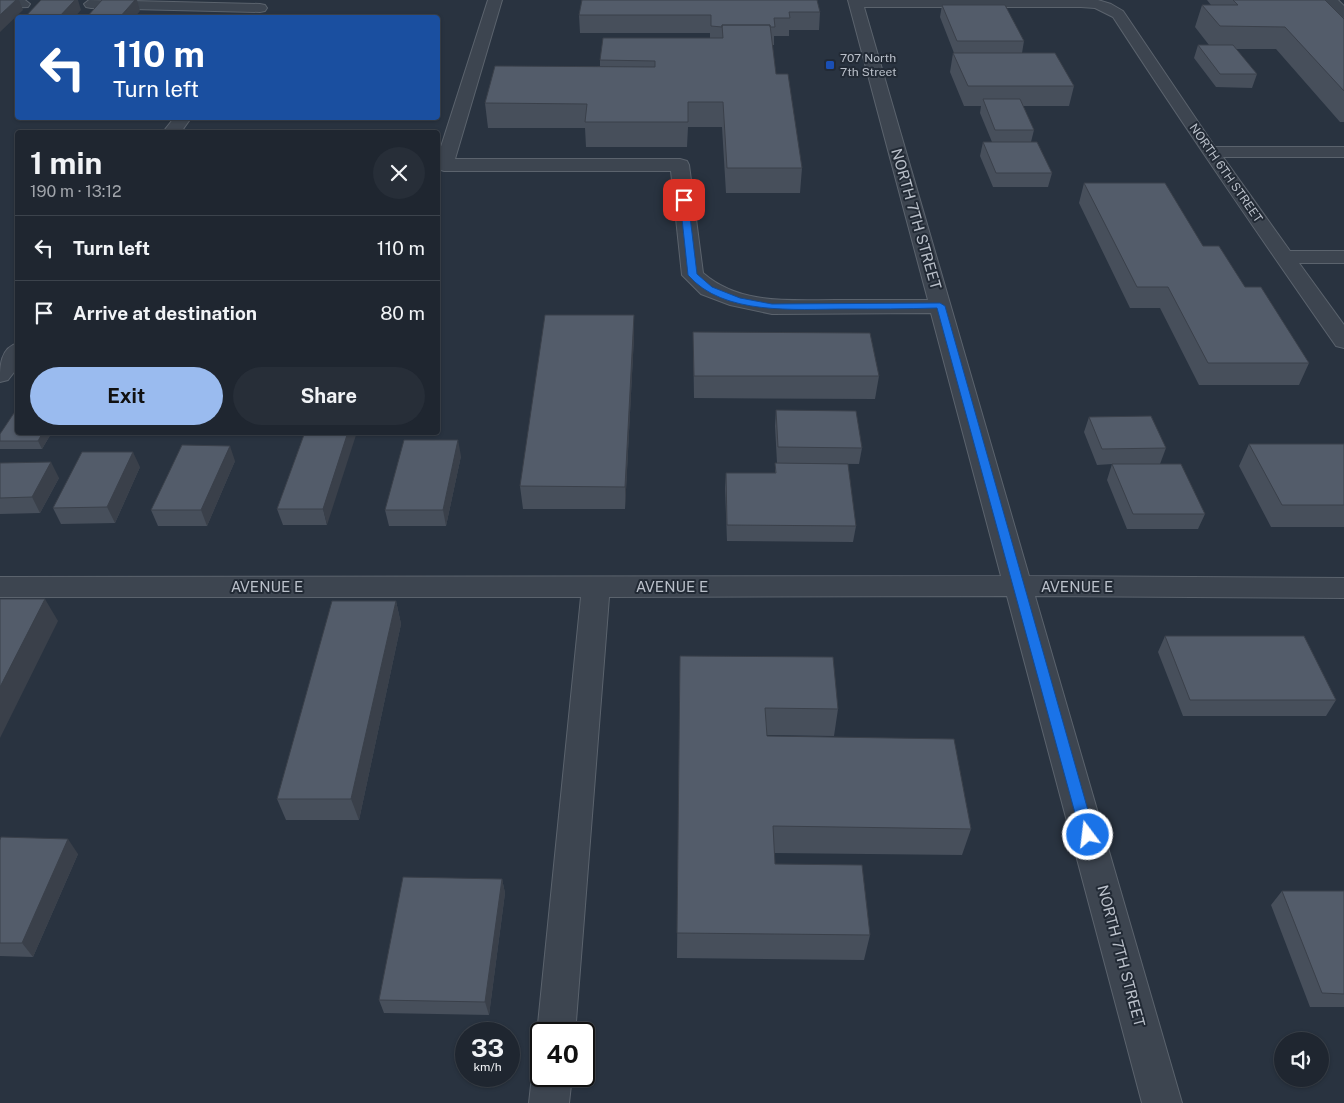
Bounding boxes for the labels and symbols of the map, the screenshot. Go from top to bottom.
place label: 707 North 7th Street [840,51,897,79]
marker: 707 North 7th Street [824,59,836,71]
street label: NORTH 6TH STREET [1187,121,1265,225]
street label: NORTH 7TH STREET [888,146,945,292]
pin [663,179,705,221]
street label: AVENUE E [231,578,303,595]
street label: AVENUE E [636,578,708,595]
street label: AVENUE E [1041,578,1113,595]
position arrow [1061,808,1113,860]
street label: NORTH 7TH STREET [1094,883,1149,1029]
speed limit sign: 40 [530,1022,595,1087]

